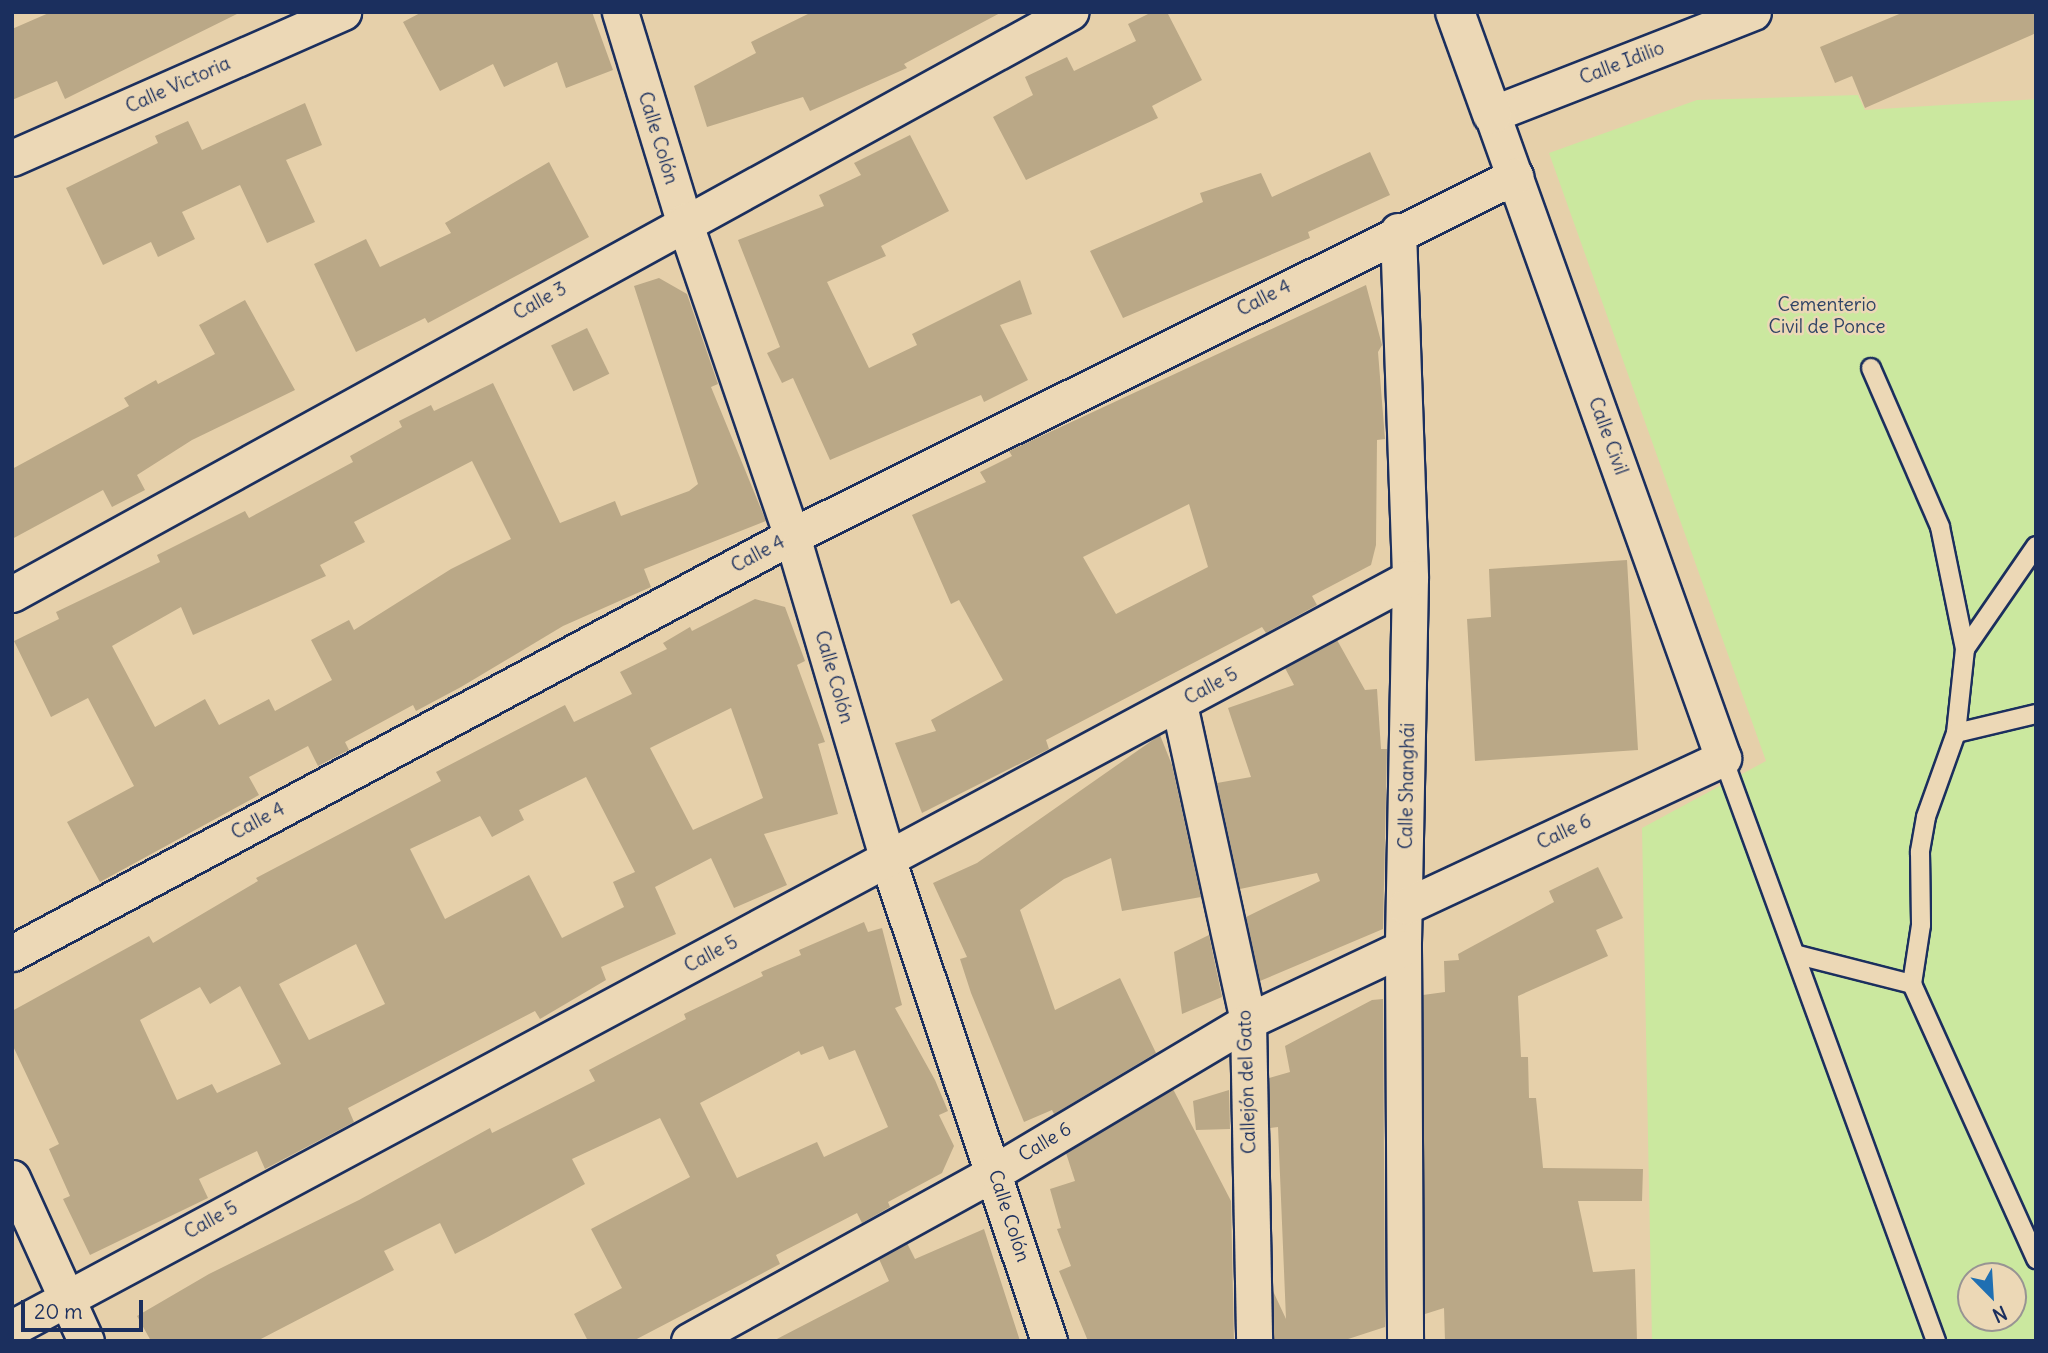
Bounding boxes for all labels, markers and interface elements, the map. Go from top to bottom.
street label: Calle Idilio [1576,36,1668,90]
street label: Calle Victoria [122,52,234,118]
street label: Calle Colón [633,89,683,187]
street label: Calle 4 [1233,275,1295,321]
street label: Calle 3 [509,277,571,325]
park label: Cementerio Civil de Ponce [1768,294,1886,338]
street label: Calle Civil [1583,394,1633,478]
street label: Calle 4 [727,530,789,578]
street label: Calle Colón [810,628,858,726]
street label: Calle 5 [1180,662,1242,710]
street label: Calle Shanghái [1394,723,1420,849]
street label: Calle 4 [227,797,289,845]
street label: Calle 6 [1533,810,1595,854]
street label: Calle 5 [680,930,742,978]
street label: Callejón del Gato [1233,1010,1261,1154]
street label: Calle 6 [1015,1117,1075,1167]
street label: Calle Colón [983,1167,1035,1265]
street label: Calle 5 [180,1196,242,1244]
north arrow [1957,1262,2027,1332]
scale bar [24,1286,147,1330]
text: 20 m [34,1298,83,1325]
text: N [1989,1301,2011,1328]

